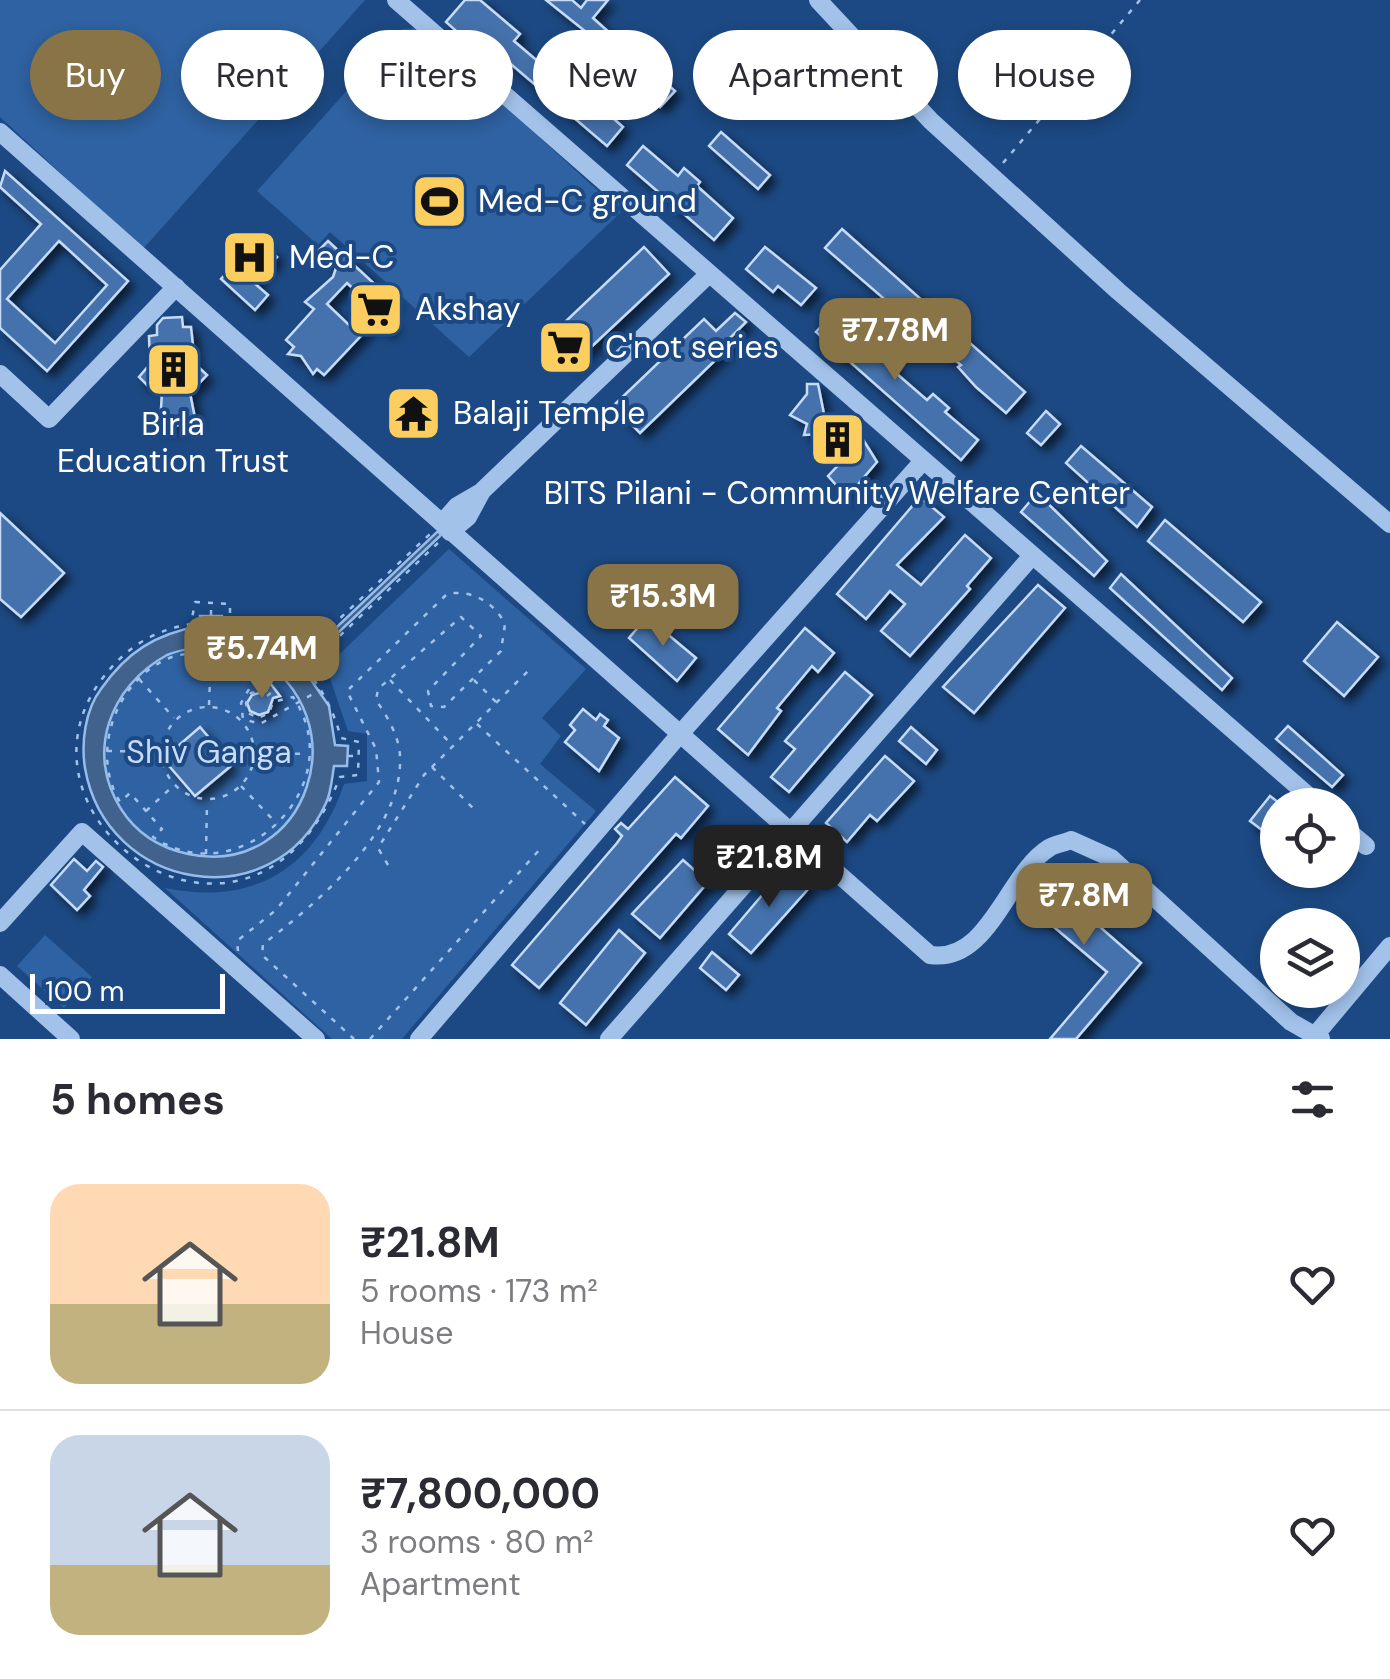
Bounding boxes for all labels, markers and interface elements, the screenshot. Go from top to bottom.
chip: Buy [30,30,161,120]
chip: Rent [181,30,324,120]
chip: Filters [344,30,513,120]
chip: New [533,30,673,120]
chip: Apartment [693,30,938,120]
chip: House [958,30,1131,120]
sports icon: Med-C ground [409,171,469,231]
place label: Med-C ground [478,180,697,222]
hospital icon: Med-C [220,227,280,287]
place label: Med-C [289,236,394,278]
supermarket icon: Akshay [346,279,406,339]
place label: Akshay [415,288,521,330]
pin: ₹7.78M [814,298,976,383]
text: ₹7.78M [841,309,949,351]
supermarket icon: C'not series [536,317,596,377]
place label: C'not series [605,326,779,368]
building icon: Birla Education Trust [143,340,203,400]
temple icon: Balaji Temple [384,383,444,443]
place label: Balaji Temple [453,392,645,434]
place label: Birla Education Trust [57,403,289,482]
building icon: BITS Pilani - Community Welfare Center [807,409,867,469]
place label: BITS Pilani - Community Welfare Center [544,472,1130,514]
pin: ₹15.3M [582,564,744,649]
text: ₹15.3M [610,575,716,617]
pin: ₹5.74M [181,616,343,701]
text: ₹5.74M [206,627,318,669]
park label: Shiv Ganga [126,731,292,773]
map controls [1260,788,1360,1008]
button: locate [1260,788,1360,888]
pin: ₹21.8M [688,825,850,910]
text: ₹21.8M [716,836,822,878]
pin: ₹7.8M [1014,863,1154,948]
text: ₹7.8M [1038,874,1130,916]
button: layers [1260,908,1360,1008]
scale bar [30,969,225,1014]
text: 100 m [45,973,124,1010]
text: 5 homes [50,1072,225,1127]
icon: filters [1285,1072,1340,1127]
text: ₹21.8M [360,1215,500,1270]
icon: home [130,1224,250,1344]
icon: heart [1285,1257,1340,1312]
text: 5 rooms · 173 m² [360,1270,598,1312]
text: House [360,1312,453,1354]
text: ₹7,800,000 [360,1466,600,1521]
icon: home [130,1475,250,1595]
icon: heart [1285,1508,1340,1563]
text: 3 rooms · 80 m² [360,1521,593,1563]
text: Apartment [360,1563,521,1605]

